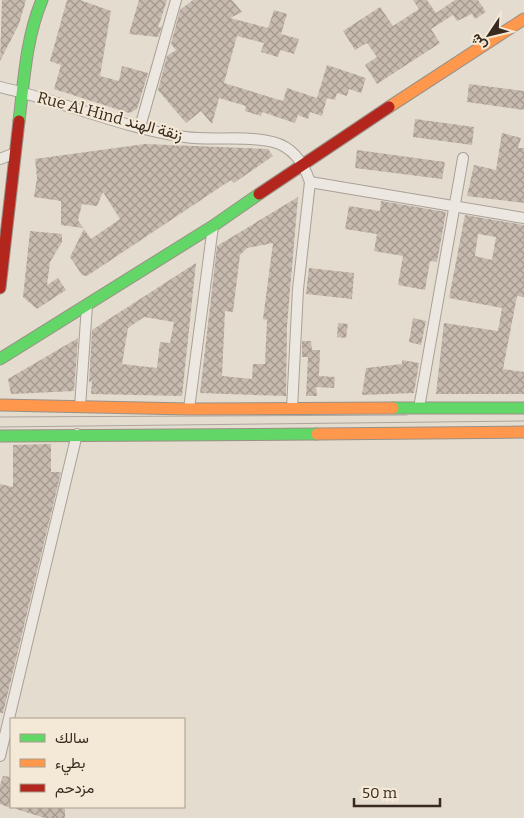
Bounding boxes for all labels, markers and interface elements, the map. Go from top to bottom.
north arrow [464,10,514,60]
text: ش [467,30,491,54]
street label: Rue Al Hind زنقة الهند [35,87,185,146]
legend [10,718,185,808]
text: سالك [55,729,89,747]
text: بطيء [55,754,85,776]
scale bar [354,776,440,808]
text: مزدحم [55,779,94,798]
text: 50 m [362,784,398,802]

